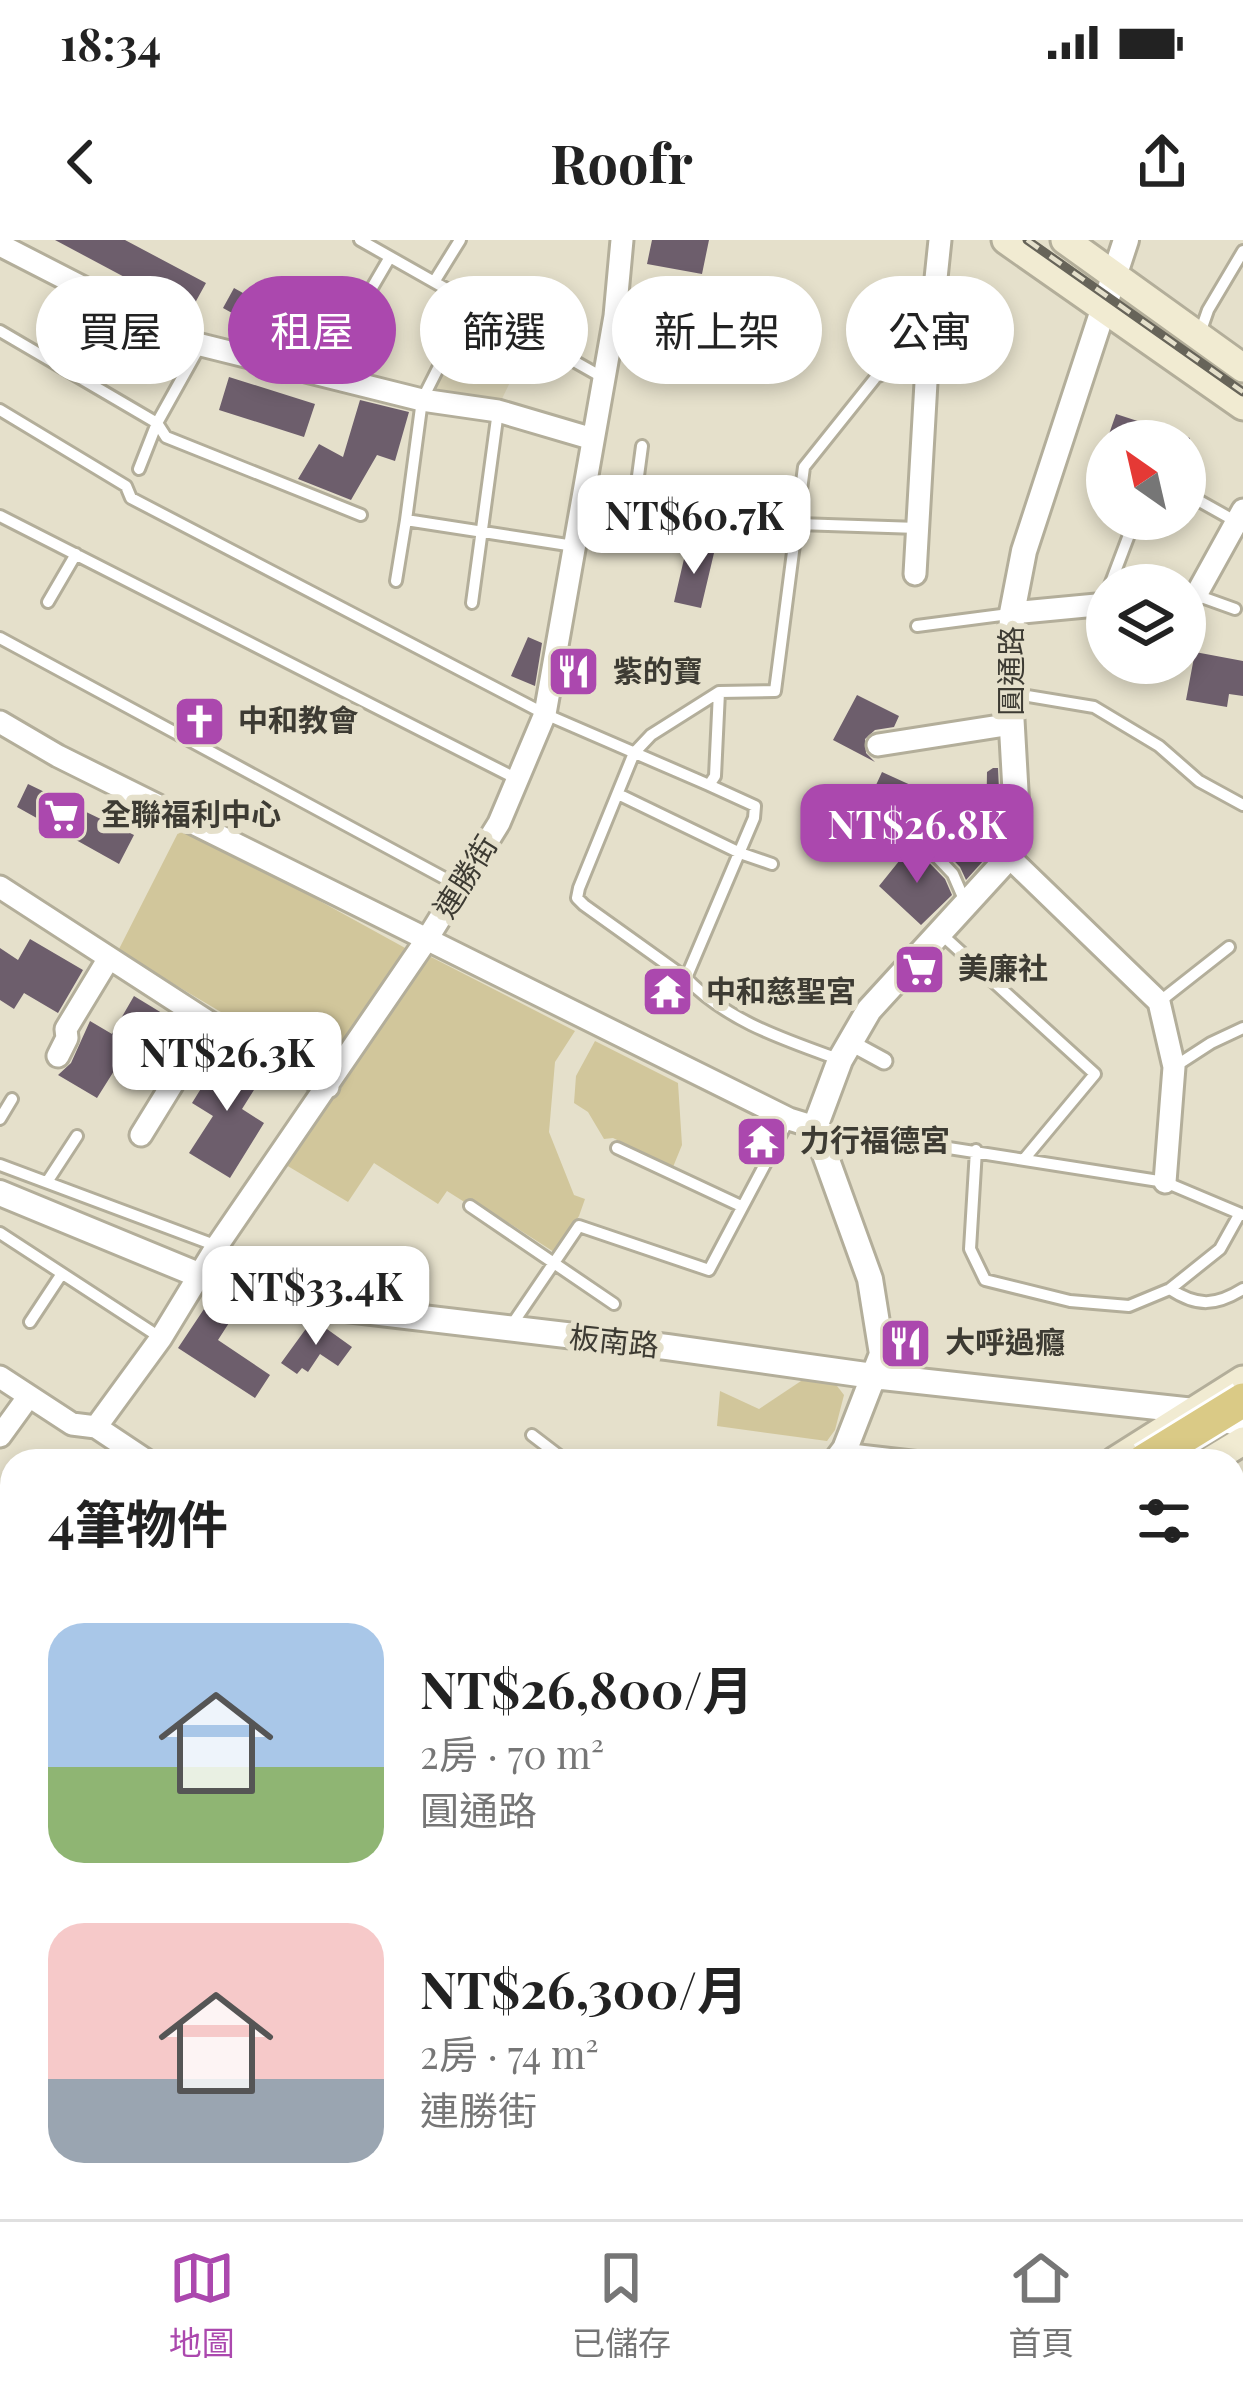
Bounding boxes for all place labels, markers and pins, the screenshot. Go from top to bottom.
pin: NT$60.7K [570,475,818,577]
restaurant icon: 紫的寶 [546,644,602,700]
place label: 紫的寶 [613,650,703,690]
church icon: 中和教會 [171,693,227,749]
place label: 中和教會 [238,699,359,739]
pin: NT$26.8K [793,784,1041,886]
supermarket icon: 全聯福利中心 [34,787,90,843]
place label: 全聯福利中心 [101,793,281,833]
supermarket icon: 美廉社 [891,941,947,997]
place label: 美廉社 [958,947,1048,987]
temple icon: 中和慈聖宮 [639,964,695,1020]
place label: 中和慈聖宮 [706,970,856,1010]
pin: NT$26.3K [103,1012,351,1114]
temple icon: 力行福德宮 [733,1113,789,1169]
place label: 力行福德宮 [800,1119,950,1159]
pin: NT$33.4K [192,1246,440,1348]
restaurant icon: 大呼過癮 [878,1315,934,1371]
place label: 大呼過癮 [945,1321,1065,1361]

